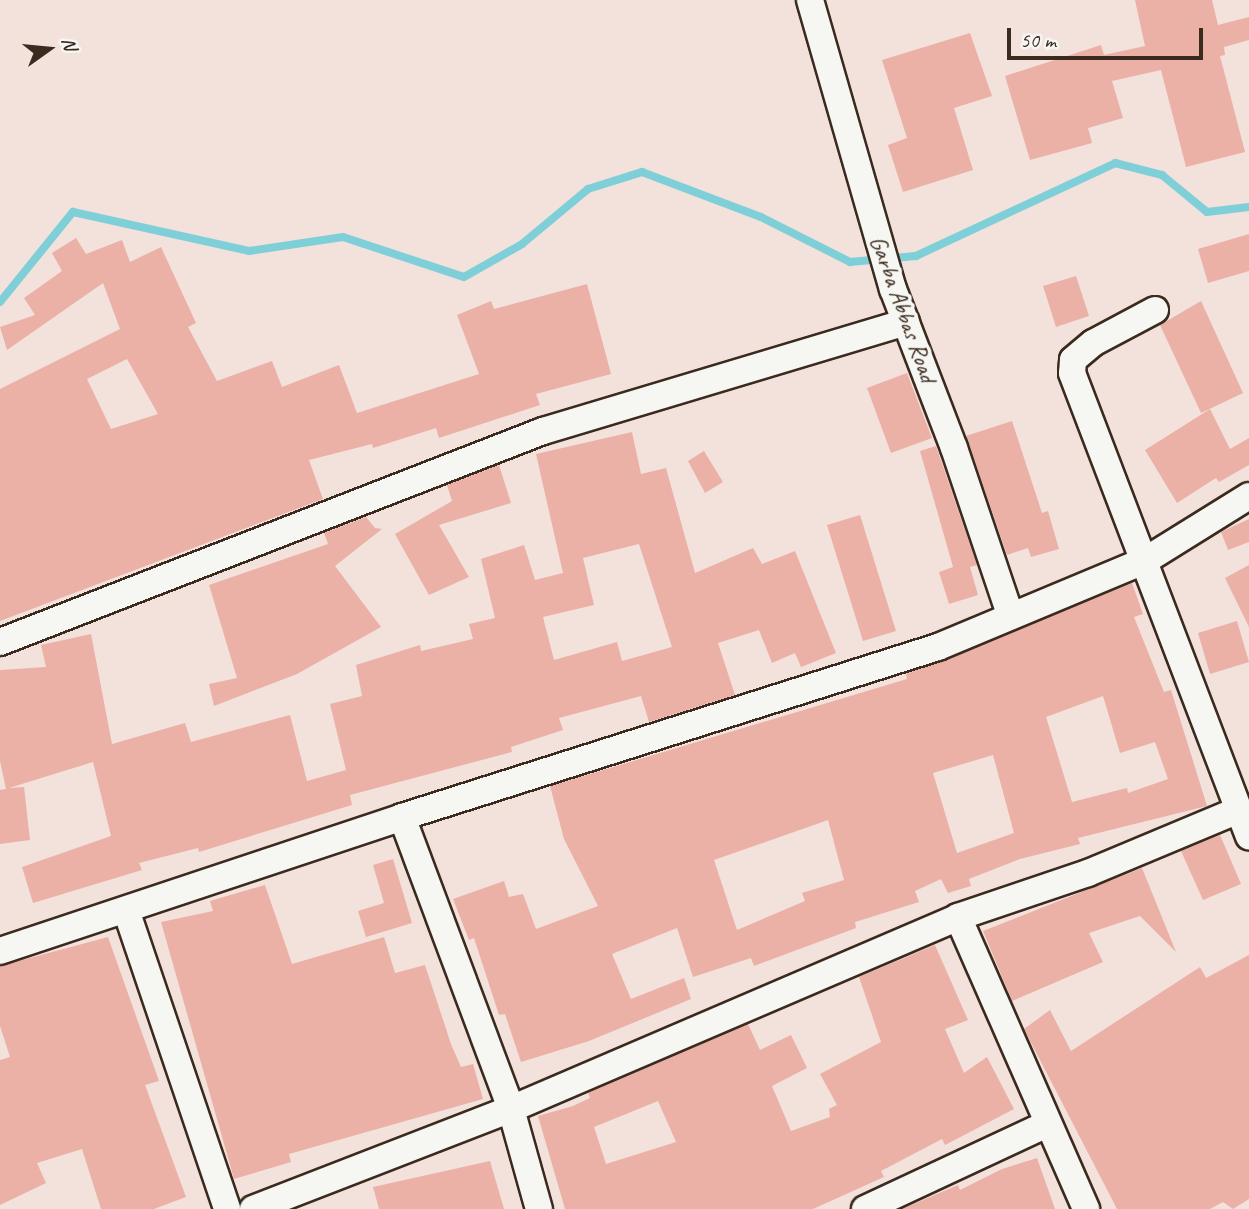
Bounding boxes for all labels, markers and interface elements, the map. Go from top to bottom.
north arrow [14,14,84,84]
scale bar [1011,14,1207,58]
text: 50 m [1020,27,1056,53]
text: N [56,35,82,52]
street label: Garba Abbas Road [863,232,943,386]

